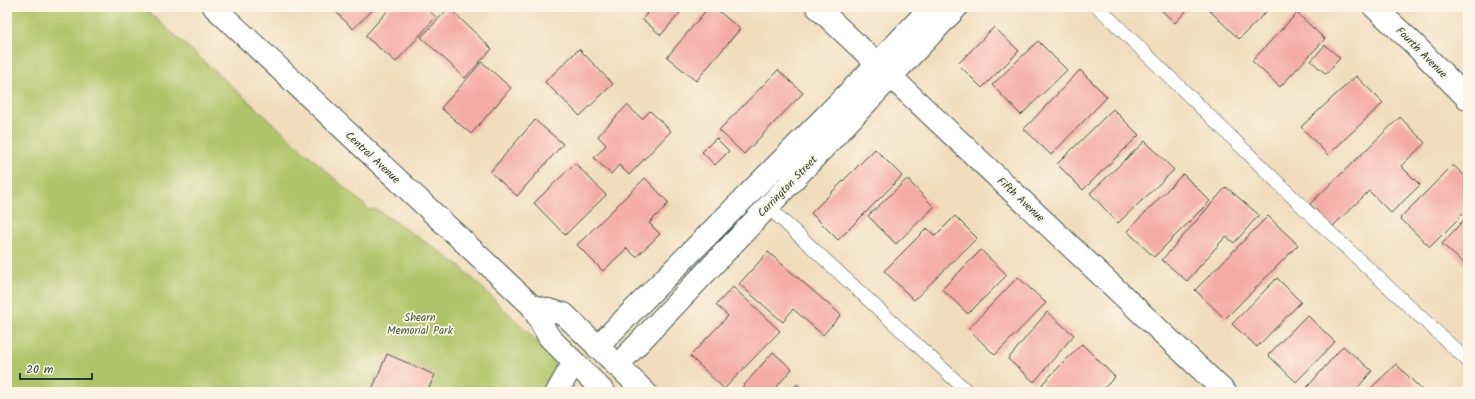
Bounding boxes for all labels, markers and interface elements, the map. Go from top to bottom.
street label: Fourth Avenue [1391,23,1451,83]
street label: Central Avenue [341,127,404,188]
street label: Carrington Street [753,151,823,222]
street label: Fifth Avenue [992,173,1048,227]
park label: Shearn Memorial Park [387,309,454,340]
scale bar [20,355,92,381]
text: 20 m [26,360,54,379]

